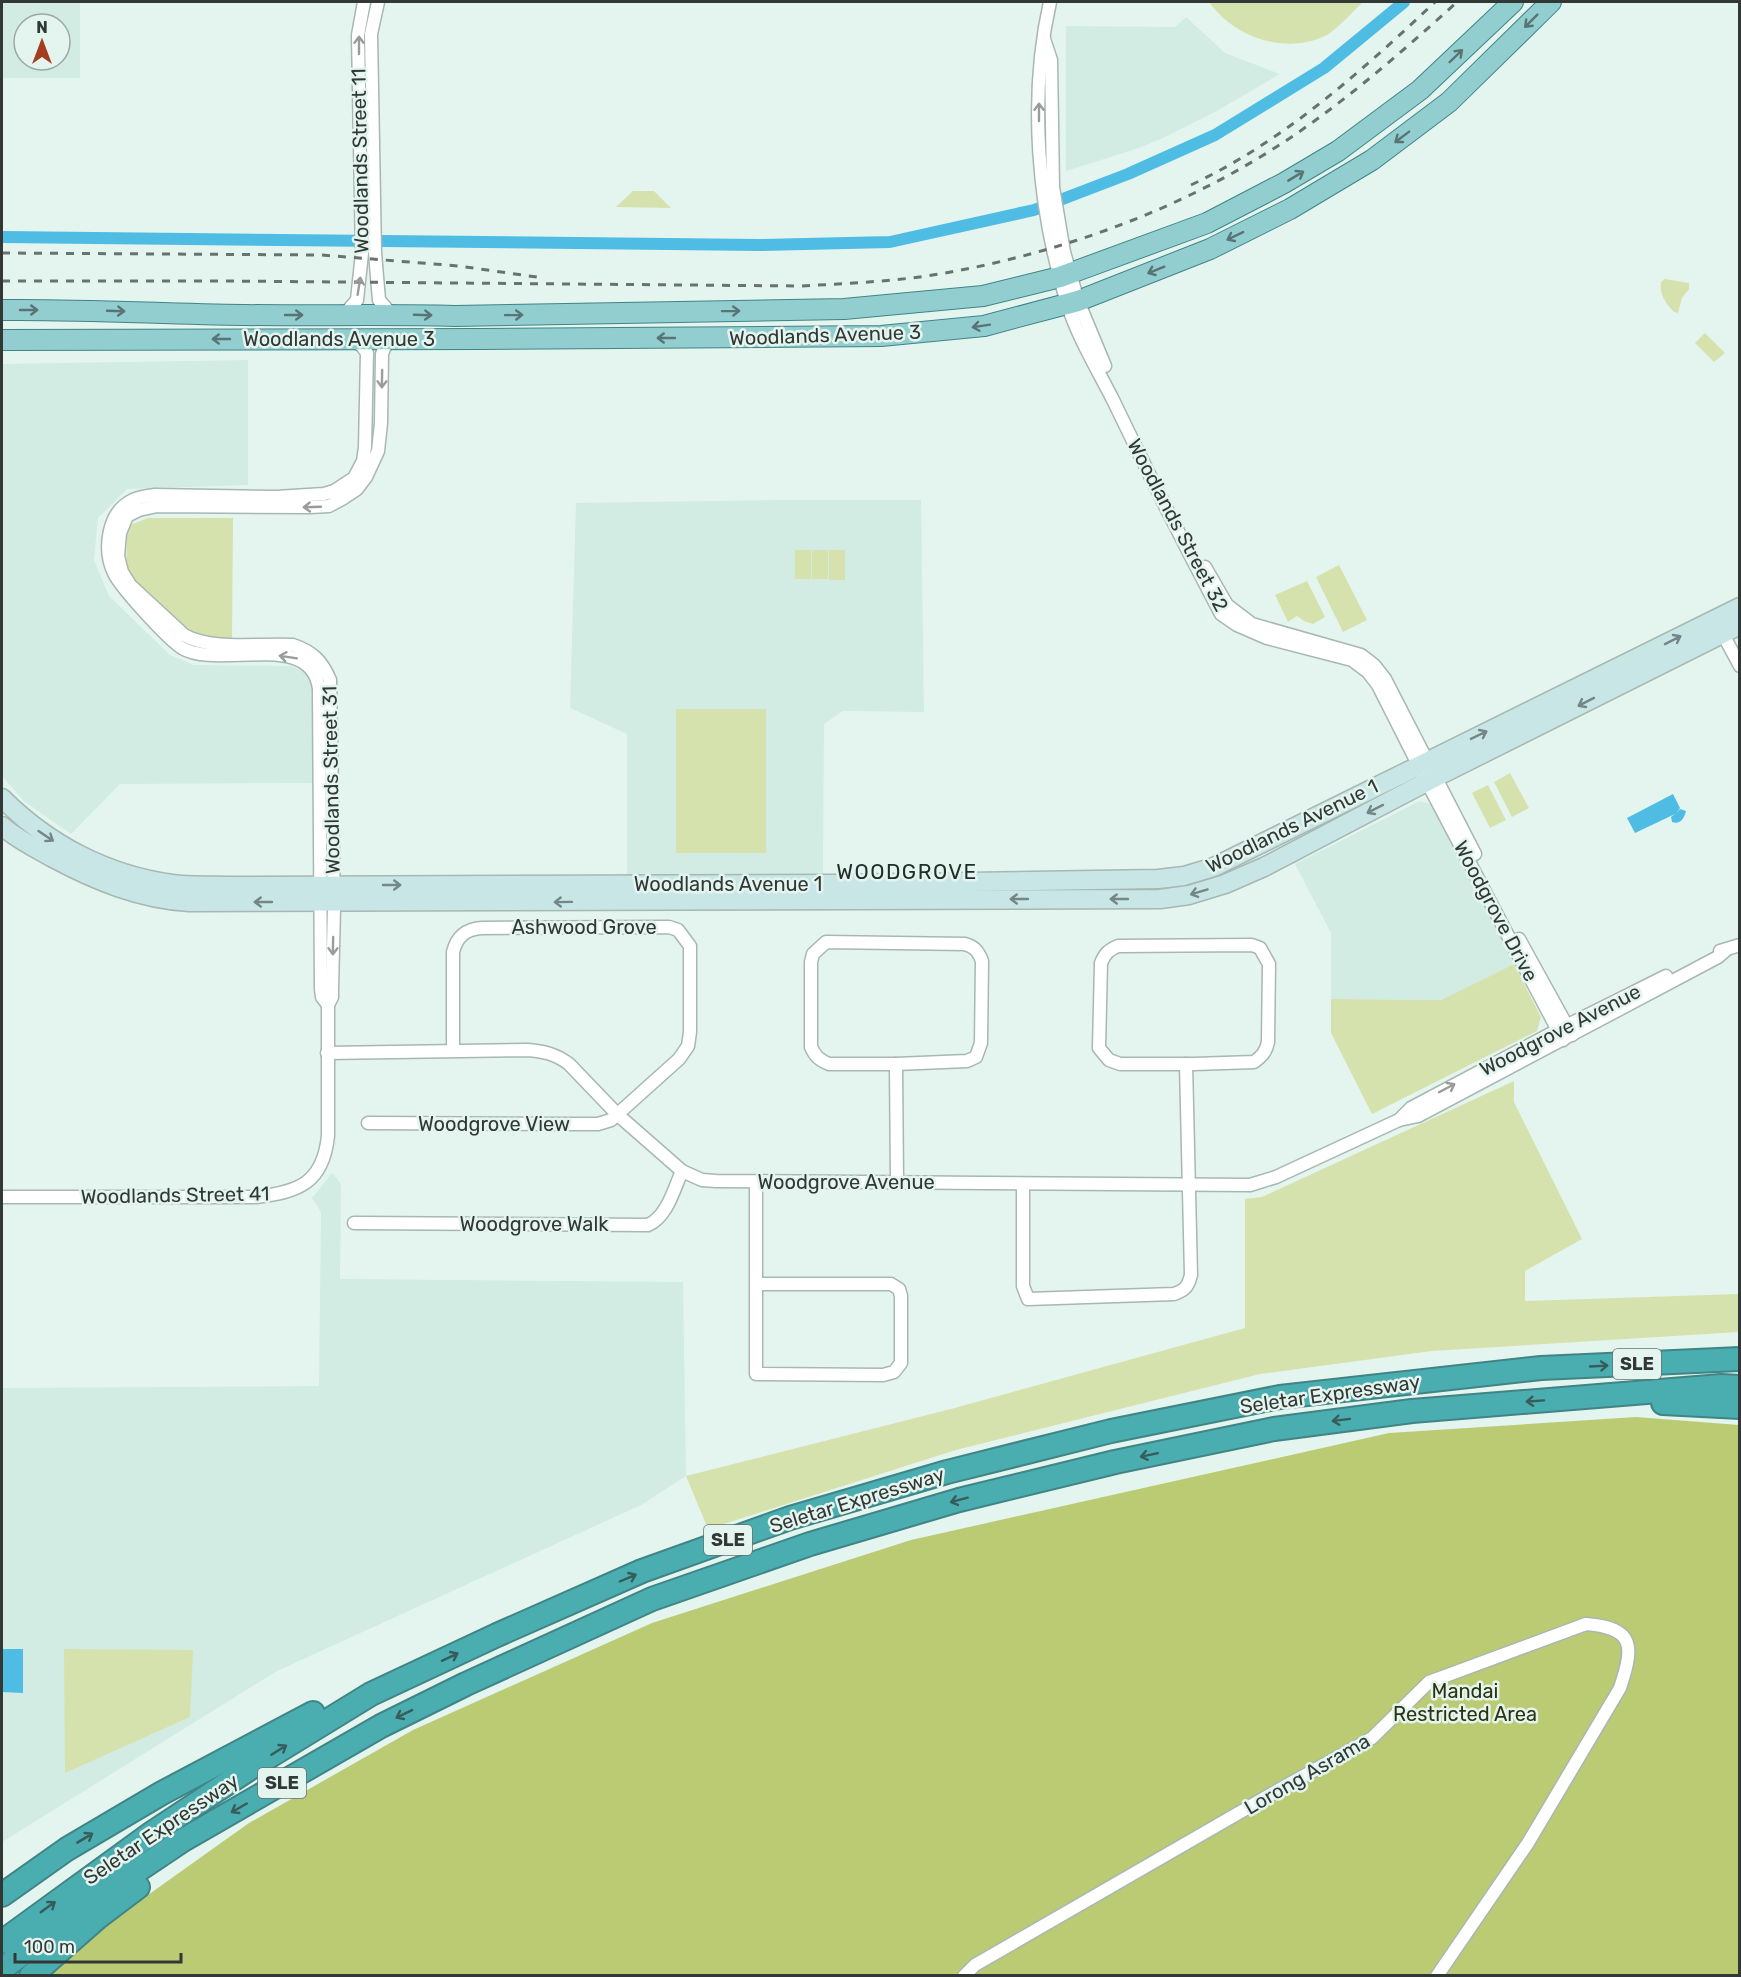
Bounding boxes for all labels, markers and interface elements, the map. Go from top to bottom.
north arrow [12,12,72,72]
one-way arrow [1524,14,1539,29]
text: N [36,18,48,37]
one-way arrow [353,35,365,55]
one-way arrow [1449,48,1464,63]
street label: Woodlands Street 11 [346,68,374,254]
one-way arrow [1033,102,1045,122]
one-way arrow [1395,131,1411,143]
one-way arrow [1287,169,1304,181]
one-way arrow [1226,231,1244,243]
one-way arrow [1147,266,1166,277]
one-way arrow [354,277,365,297]
one-way arrow [19,304,39,316]
one-way arrow [105,306,125,317]
one-way arrow [721,306,741,317]
one-way arrow [284,309,304,321]
one-way arrow [413,309,433,321]
one-way arrow [503,309,523,321]
street label: Woodlands Avenue 3 [729,320,921,350]
one-way arrow [972,320,991,331]
street label: Woodlands Avenue 3 [243,327,435,351]
one-way arrow [656,332,676,344]
one-way arrow [212,333,232,345]
one-way arrow [376,369,387,389]
street label: Woodlands Street 32 [1122,435,1234,615]
one-way arrow [302,501,322,512]
one-way arrow [1663,634,1681,646]
one-way arrow [279,652,299,663]
street label: Woodlands Street 31 [317,686,345,874]
one-way arrow [1578,696,1595,708]
one-way arrow [1470,728,1488,740]
street label: Woodlands Avenue 1 [1202,774,1382,878]
one-way arrow [1367,803,1384,815]
one-way arrow [37,830,54,842]
street label: Woodgrove Drive [1449,837,1543,985]
district label: WOODGROVE [836,859,978,884]
street label: Woodlands Avenue 1 [634,872,822,896]
one-way arrow [381,879,401,891]
one-way arrow [1190,887,1209,898]
one-way arrow [1010,893,1030,905]
one-way arrow [1109,893,1129,905]
one-way arrow [253,896,273,908]
one-way arrow [554,896,574,908]
street label: Ashwood Grove [511,915,657,939]
one-way arrow [327,935,339,955]
street label: Woodgrove Avenue [1476,979,1644,1081]
one-way arrow [1438,1082,1456,1094]
street label: Woodgrove View [418,1112,570,1136]
street label: Woodgrove Avenue [757,1170,935,1194]
street label: Woodlands Street 41 [80,1181,270,1209]
street label: Woodgrove Walk [459,1212,609,1236]
road number: SLE [1613,1349,1661,1379]
one-way arrow [1589,1360,1609,1371]
street label: Seletar Expressway [1238,1369,1422,1419]
one-way arrow [1525,1396,1545,1407]
one-way arrow [1331,1415,1351,1426]
one-way arrow [1140,1450,1159,1461]
street label: Seletar Expressway [767,1462,947,1538]
one-way arrow [950,1495,969,1506]
road number: SLE [704,1525,752,1555]
one-way arrow [619,1571,637,1582]
one-way arrow [440,1650,458,1662]
park label: Mandai Restricted Area [1393,1679,1537,1726]
one-way arrow [396,1709,414,1721]
street label: Lorong Asrama [1240,1728,1374,1820]
one-way arrow [270,1744,287,1756]
street label: Seletar Expressway [79,1768,243,1890]
road number: SLE [258,1768,306,1798]
one-way arrow [231,1802,248,1814]
one-way arrow [76,1832,93,1844]
one-way arrow [40,1900,56,1913]
scale bar [15,1926,182,1964]
text: 100 m [24,1936,75,1958]

